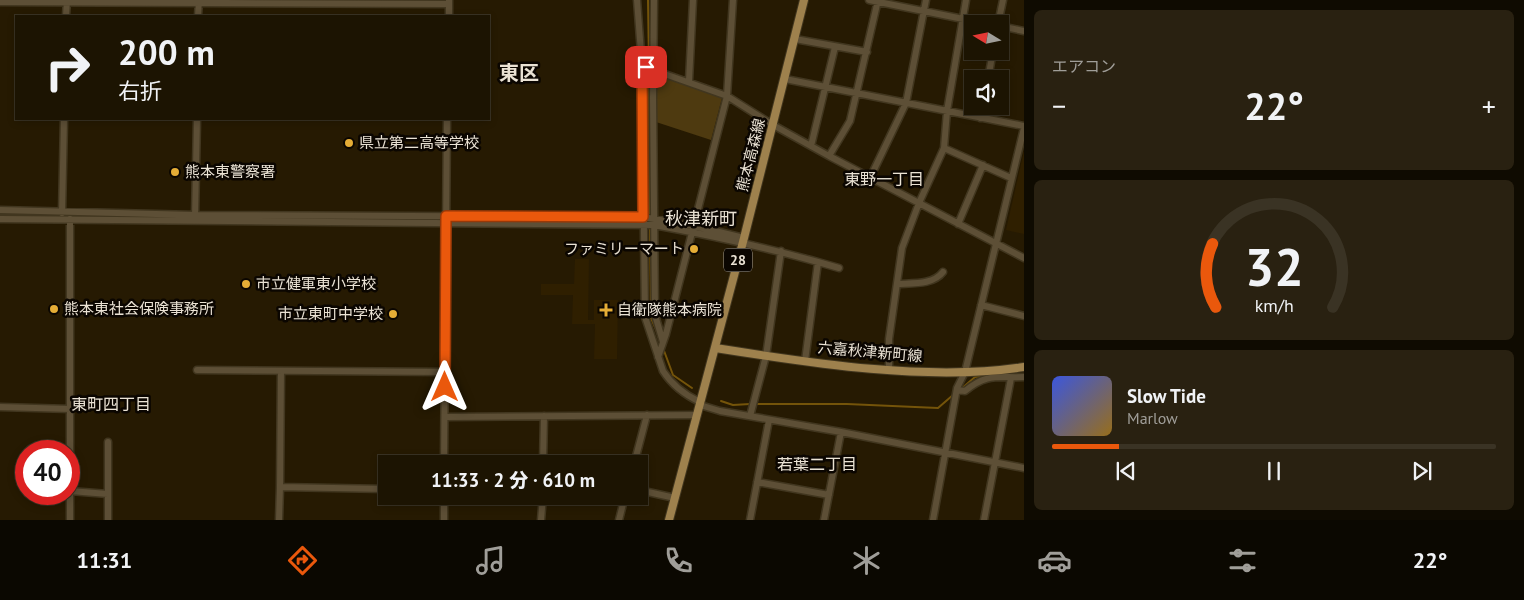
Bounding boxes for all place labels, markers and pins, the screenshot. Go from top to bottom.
pin [625,46,667,88]
place label: 県立第二高等学校 [359,133,479,152]
marker: 県立第二高等学校 [343,137,355,149]
place label: 熊本東警察署 [185,162,275,181]
marker: 熊本東警察署 [169,166,181,178]
place label: ファミリーマート [564,239,684,258]
marker: ファミリーマート [688,243,700,255]
place label: 市立健軍東小学校 [256,274,376,293]
marker: 市立健軍東小学校 [240,278,252,290]
place label: 熊本東社会保険事務所 [64,299,214,318]
place label: 自衛隊熊本病院 [617,300,722,319]
marker: 熊本東社会保険事務所 [48,303,60,315]
marker: 自衛隊熊本病院 [599,303,613,317]
place label: 市立東町中学校 [278,304,383,323]
marker: 市立東町中学校 [387,308,399,320]

